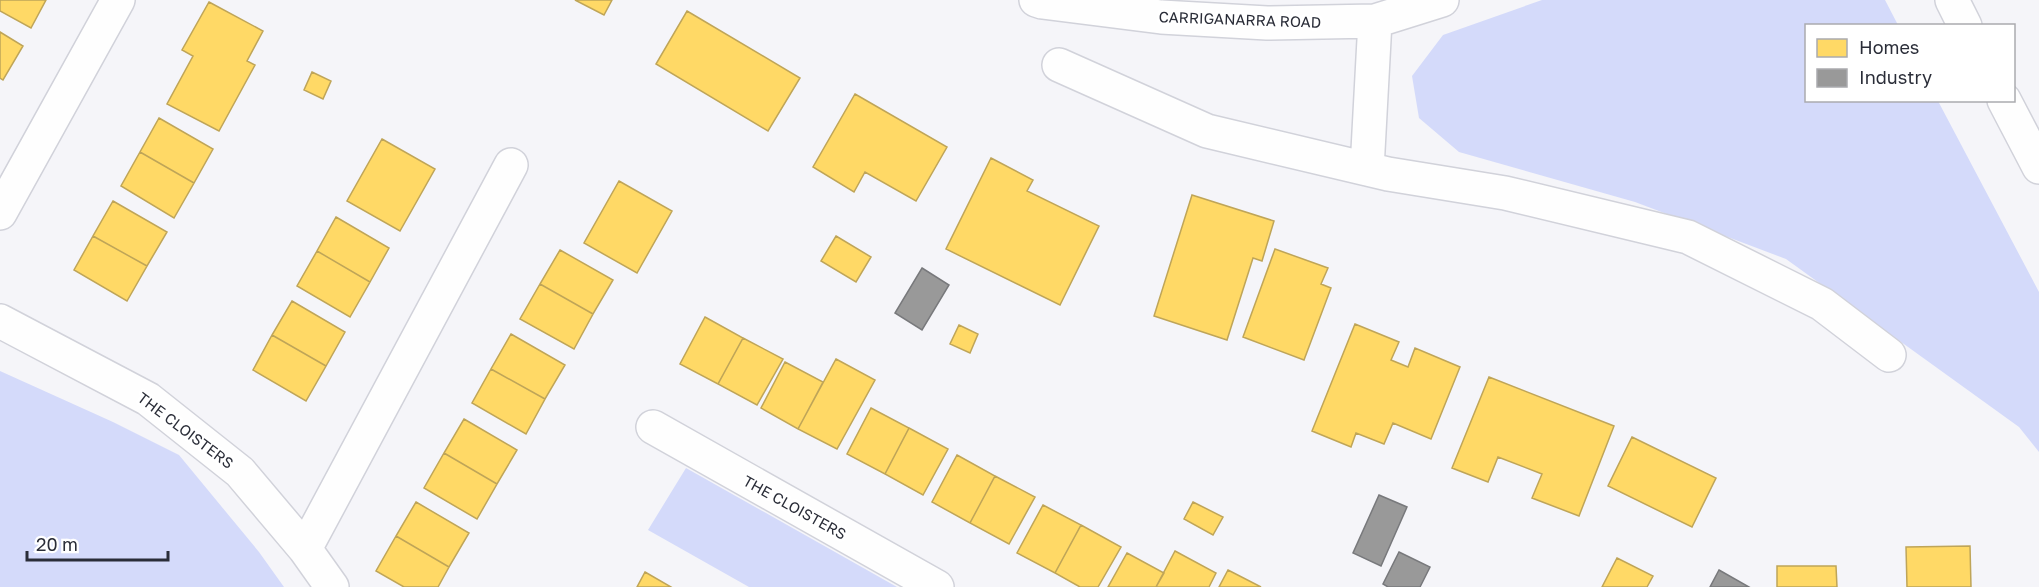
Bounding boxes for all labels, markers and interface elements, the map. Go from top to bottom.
street label: CARRIGANARRA ROAD [1158,7,1322,31]
legend [1805,24,2015,102]
text: Homes [1859,36,1919,58]
text: Industry [1859,66,1932,88]
street label: THE CLOISTERS [135,388,237,472]
street label: THE CLOISTERS [740,471,850,543]
scale bar [27,524,168,562]
text: 20 m [36,533,78,555]

